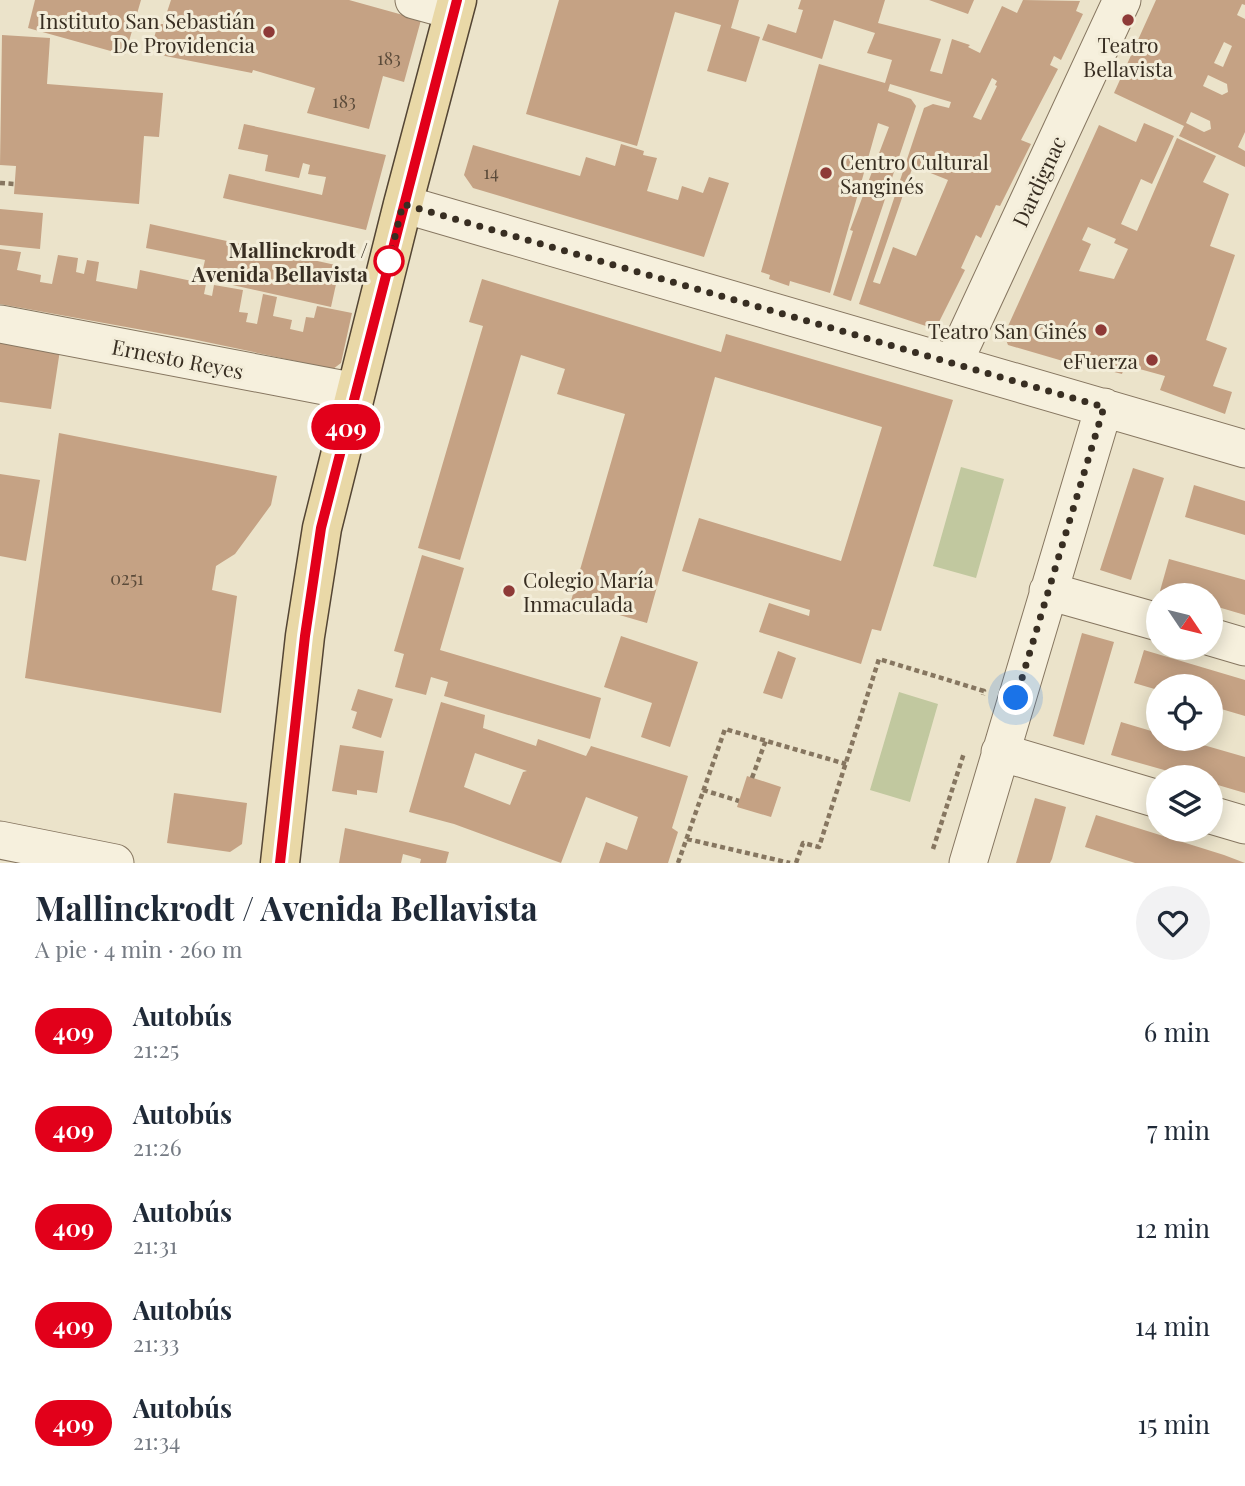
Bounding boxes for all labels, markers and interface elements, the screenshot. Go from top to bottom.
place label: Instituto San Sebastián De Providencia [39,6,256,58]
marker: Teatro Bellavista [1120,12,1136,28]
marker: Instituto San Sebastián De Providencia [261,24,277,40]
place label: Teatro Bellavista [1083,30,1173,82]
house number: 183 [377,46,401,70]
house number: 183 [332,89,356,113]
street label: Dardignac [1005,131,1071,231]
place label: Centro Cultural Sanginés [840,147,989,199]
house number: 14 [483,160,499,184]
marker: Centro Cultural Sanginés [818,165,834,181]
place label: Mallinckrodt / Avenida Bellavista [191,235,368,287]
marker: Mallinckrodt / Avenida Bellavista [374,246,404,276]
place label: Teatro San Ginés [928,316,1087,344]
marker: Teatro San Ginés [1093,322,1109,338]
street label: Ernesto Reyes [110,332,246,384]
place label: eFuerza [1063,346,1139,374]
marker: eFuerza [1144,352,1160,368]
line badge: 409 [306,404,386,450]
text: 409 [325,411,367,443]
place label: Colegio María Inmaculada [523,565,654,617]
house number: 0251 [110,566,144,590]
marker: Colegio María Inmaculada [501,583,517,599]
north arrow [1146,583,1223,660]
map controls [1146,583,1223,842]
button: locate [1146,674,1223,751]
your location [998,680,1033,715]
button: layers [1146,765,1223,842]
text: Mallinckrodt / Avenida Bellavista [35,885,538,929]
button: heart [1136,886,1210,960]
text: A pie · 4 min · 260 m [35,933,242,964]
text: Autobús [133,998,232,1033]
text: 6 min [1144,1014,1210,1049]
text: 409 [53,1015,94,1047]
text: 21:25 [133,1033,179,1064]
text: Autobús [133,1096,232,1131]
text: 7 min [1147,1112,1210,1147]
text: 409 [53,1113,94,1145]
text: 21:26 [133,1131,182,1162]
text: Autobús [133,1194,232,1229]
text: 12 min [1135,1210,1210,1245]
text: 409 [53,1211,94,1243]
text: 21:31 [133,1229,178,1260]
text: Autobús [133,1292,232,1327]
text: 14 min [1135,1308,1210,1343]
text: 409 [53,1309,94,1341]
text: 21:33 [133,1327,179,1358]
text: Autobús [133,1390,232,1425]
text: 15 min [1138,1406,1210,1441]
text: 409 [53,1407,94,1439]
text: 21:34 [133,1425,180,1456]

